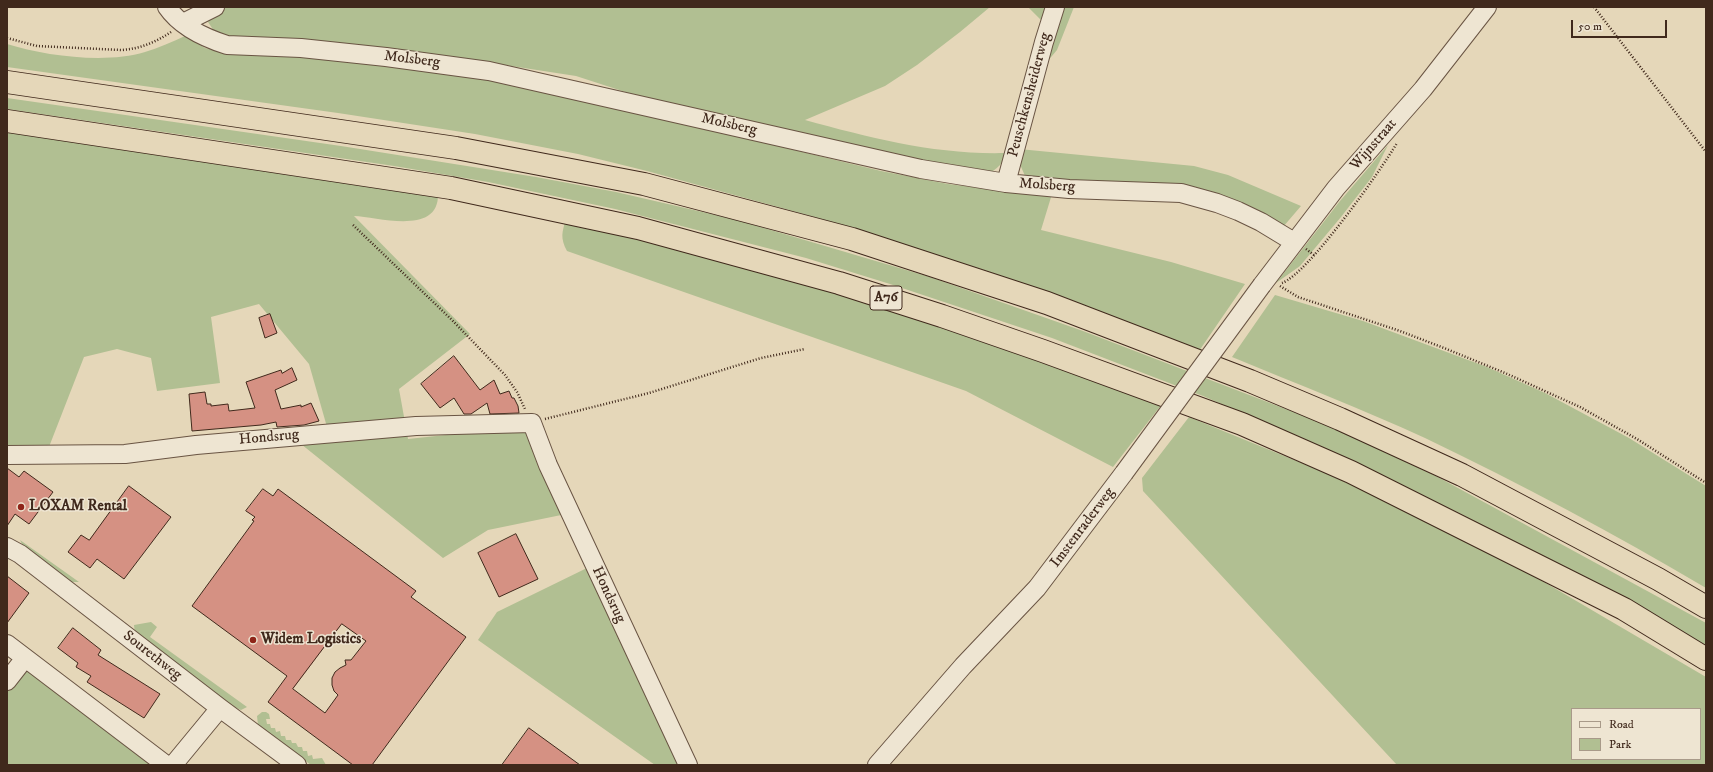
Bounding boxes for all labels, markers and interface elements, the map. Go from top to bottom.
scale bar [1573,12,1669,38]
text: 50 m [1578,19,1602,34]
street label: Peuschkensheiderweg [1005,31,1055,159]
street label: Molsberg [383,48,441,72]
street label: Molsberg [700,110,758,140]
street label: Wijnstraat [1347,116,1401,174]
street label: Molsberg [1018,175,1076,197]
road number: A76 [870,286,902,310]
street label: Hondsrug [238,426,300,450]
street label: Imstenraderweg [1047,484,1119,572]
place label: LOXAM Rental [29,498,127,516]
marker: LOXAM Rental [16,502,26,512]
street label: Hondsrug [587,564,629,626]
street label: Sourethweg [119,627,185,685]
place label: Widem Logistics [261,631,361,649]
marker: Widem Logistics [248,635,258,645]
legend [1571,708,1701,760]
text: Road [1609,717,1634,732]
text: Park [1609,737,1631,752]

